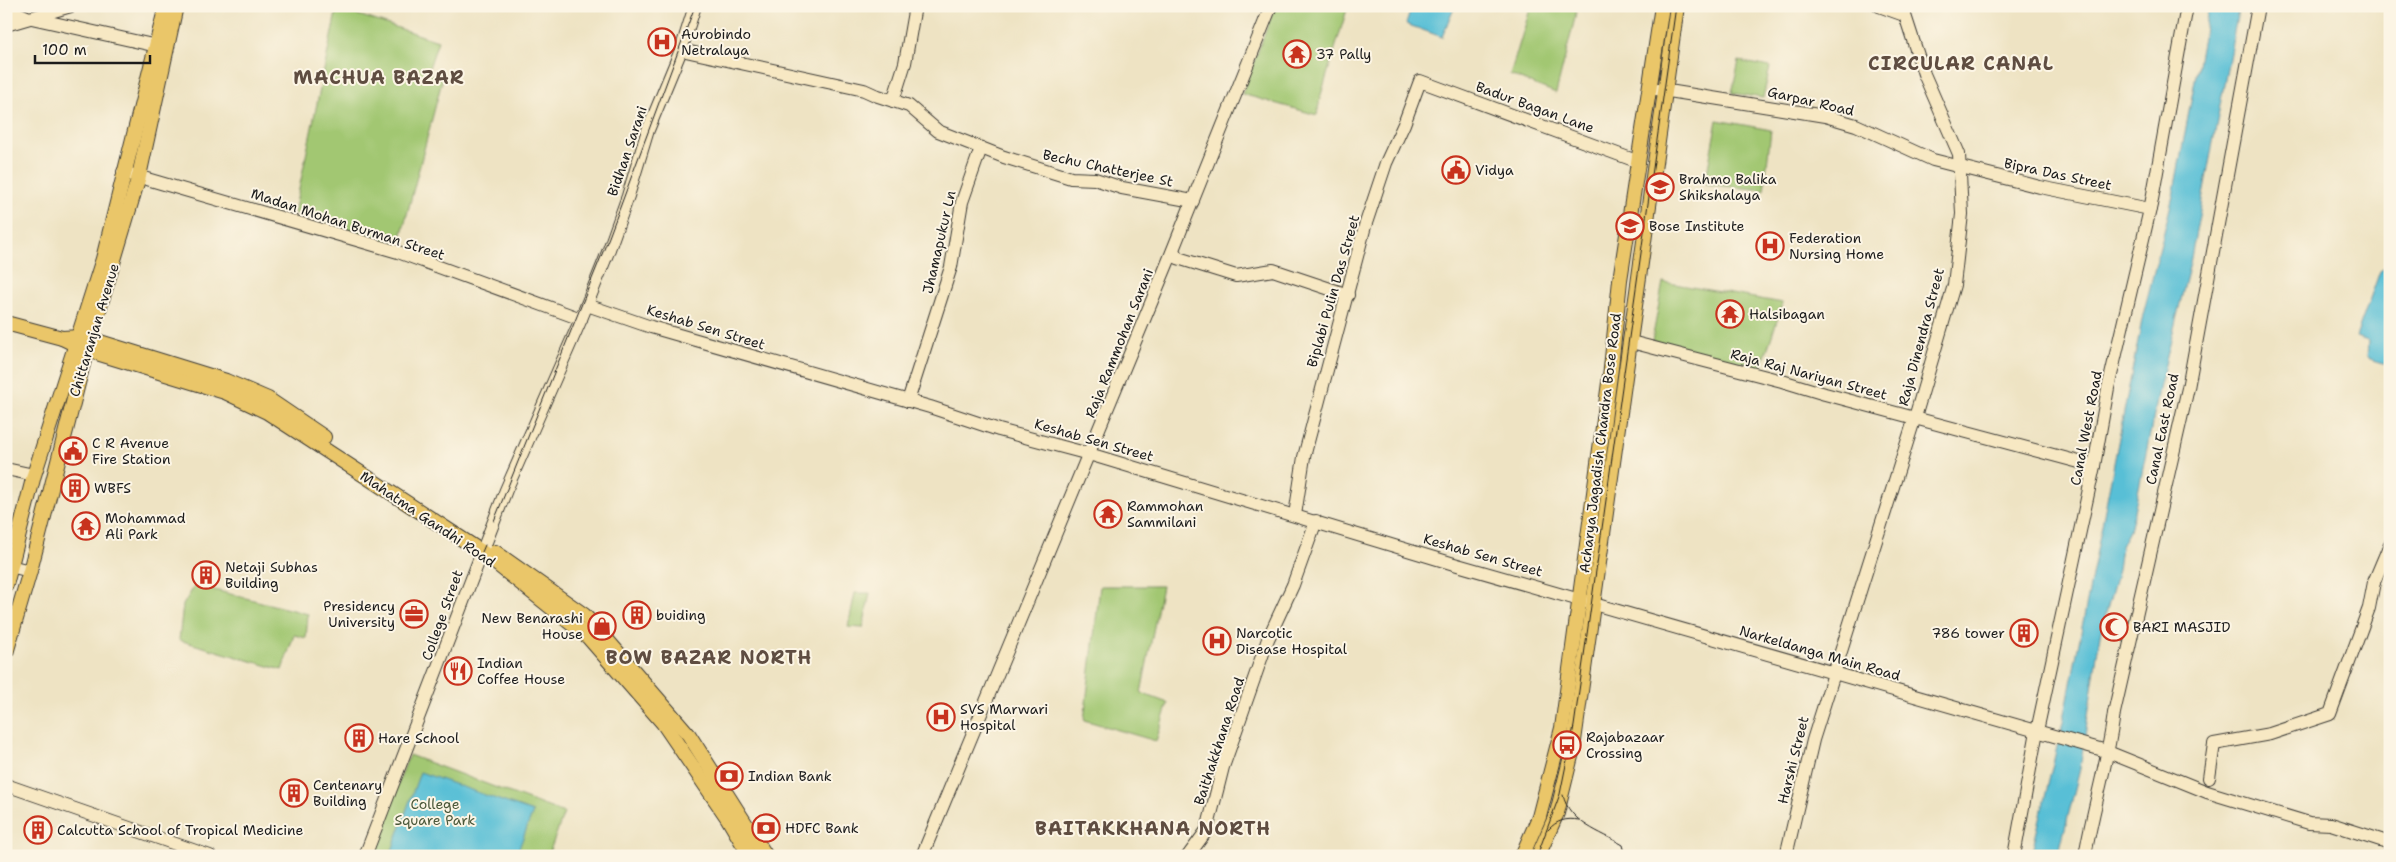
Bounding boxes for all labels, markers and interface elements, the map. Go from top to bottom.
place label: Aurobindo Netralaya [681,25,751,59]
hospital icon: Aurobindo Netralaya [647,27,677,57]
scale bar [35,32,150,64]
temple icon: 37 Pally [1282,39,1312,69]
text: 100 m [42,40,87,60]
place label: 37 Pally [1316,45,1371,63]
district label: CIRCULAR CANAL [1868,51,2054,76]
district label: MACHUA BAZAR [293,65,465,90]
street label: Badur Bagan Lane [1473,77,1597,137]
street label: Garpar Road [1766,82,1856,120]
street label: Bidhan Sarani [603,103,651,199]
street label: Bechu Chatterjee St [1041,145,1175,191]
street label: Bipra Das Street [2003,154,2113,194]
public building icon: Vidya [1441,155,1471,185]
place label: Vidya [1475,161,1514,179]
place label: Brahmo Balika Shikshalaya [1679,170,1777,204]
school or university icon: Brahmo Balika Shikshalaya [1645,172,1675,202]
street label: Madan Mohan Burman Street [249,184,447,264]
street label: Jhamapukur Ln [918,188,960,295]
school or university icon: Bose Institute [1615,211,1645,241]
street label: Biplabi Pulin Das Street [1303,213,1363,369]
place label: Bose Institute [1649,217,1745,235]
place label: Federation Nursing Home [1789,229,1884,263]
hospital icon: Federation Nursing Home [1755,231,1785,261]
street label: Chittaranjan Avenue [65,261,123,399]
street label: Raja Rammohan Sarani [1081,266,1157,420]
street label: Raja Dinendra Street [1894,266,1948,408]
temple icon: Halsibagan [1715,299,1745,329]
street label: Keshab Sen Street [644,300,768,354]
place label: Halsibagan [1749,305,1825,323]
street label: Acharya Jagadish Chandra Bose Road [1575,312,1625,574]
street label: Raja Raj Nariyan Street [1729,344,1889,404]
street label: Canal West Road [2066,369,2106,487]
street label: Canal East Road [2141,372,2183,486]
street label: Keshab Sen Street [1032,414,1156,466]
place label: C R Avenue Fire Station [92,434,171,468]
public building icon: C R Avenue Fire Station [58,436,88,466]
street label: Mahatma Gandhi Road [357,467,499,571]
building icon: WBFS [60,473,90,503]
place label: WBFS [94,479,131,497]
place label: Rammohan Sammilani [1127,497,1204,531]
temple icon: Rammohan Sammilani [1093,499,1123,529]
place label: Mohammad Ali Park [105,509,186,543]
temple icon: Mohammad Ali Park [71,511,101,541]
street label: Keshab Sen Street [1421,529,1545,581]
place label: Netaji Subhas Building [225,558,318,592]
building icon: Netaji Subhas Building [191,560,221,590]
street label: College Street [417,567,467,663]
place label: Presidency University [323,597,395,631]
office icon: Presidency University [399,599,429,629]
building icon: buiding [622,600,652,630]
place label: buiding [656,606,706,624]
place label: New Benarashi House [481,609,583,643]
shop icon: New Benarashi House [587,611,617,641]
mosque icon: BARI MASJID [2099,612,2129,642]
building icon: 786 tower [2009,618,2039,648]
place label: BARI MASJID [2133,618,2230,636]
street label: Narkeldanga Main Road [1737,621,1903,685]
place label: Narcotic Disease Hospital [1236,624,1348,658]
place label: 786 tower [1932,624,2005,642]
hospital icon: Narcotic Disease Hospital [1202,626,1232,656]
district label: BOW BAZAR NORTH [606,645,812,670]
place label: Indian Coffee House [477,654,565,688]
restaurant icon: Indian Coffee House [443,656,473,686]
street label: Baithakkhana Road [1190,675,1248,807]
place label: SVS Marwari Hospital [960,700,1048,734]
hospital icon: SVS Marwari Hospital [926,702,956,732]
street label: Harshi Street [1773,714,1813,806]
building icon: Hare School [344,723,374,753]
place label: Rajabazaar Crossing [1586,728,1665,762]
place label: Hare School [378,729,460,747]
bus stop icon: Rajabazaar Crossing [1552,730,1582,760]
bank icon: Indian Bank [714,761,744,791]
place label: Indian Bank [748,767,832,785]
place label: Centenary Building [313,776,382,810]
building icon: Centenary Building [279,778,309,808]
park label: College Square Park [395,795,475,829]
bank icon: HDFC Bank [751,813,781,843]
building icon: Calcutta School of Tropical Medicine [23,815,53,845]
district label: BAITAKKHANA NORTH [1035,816,1271,841]
place label: HDFC Bank [785,819,859,837]
place label: Calcutta School of Tropical Medicine [57,821,303,839]

